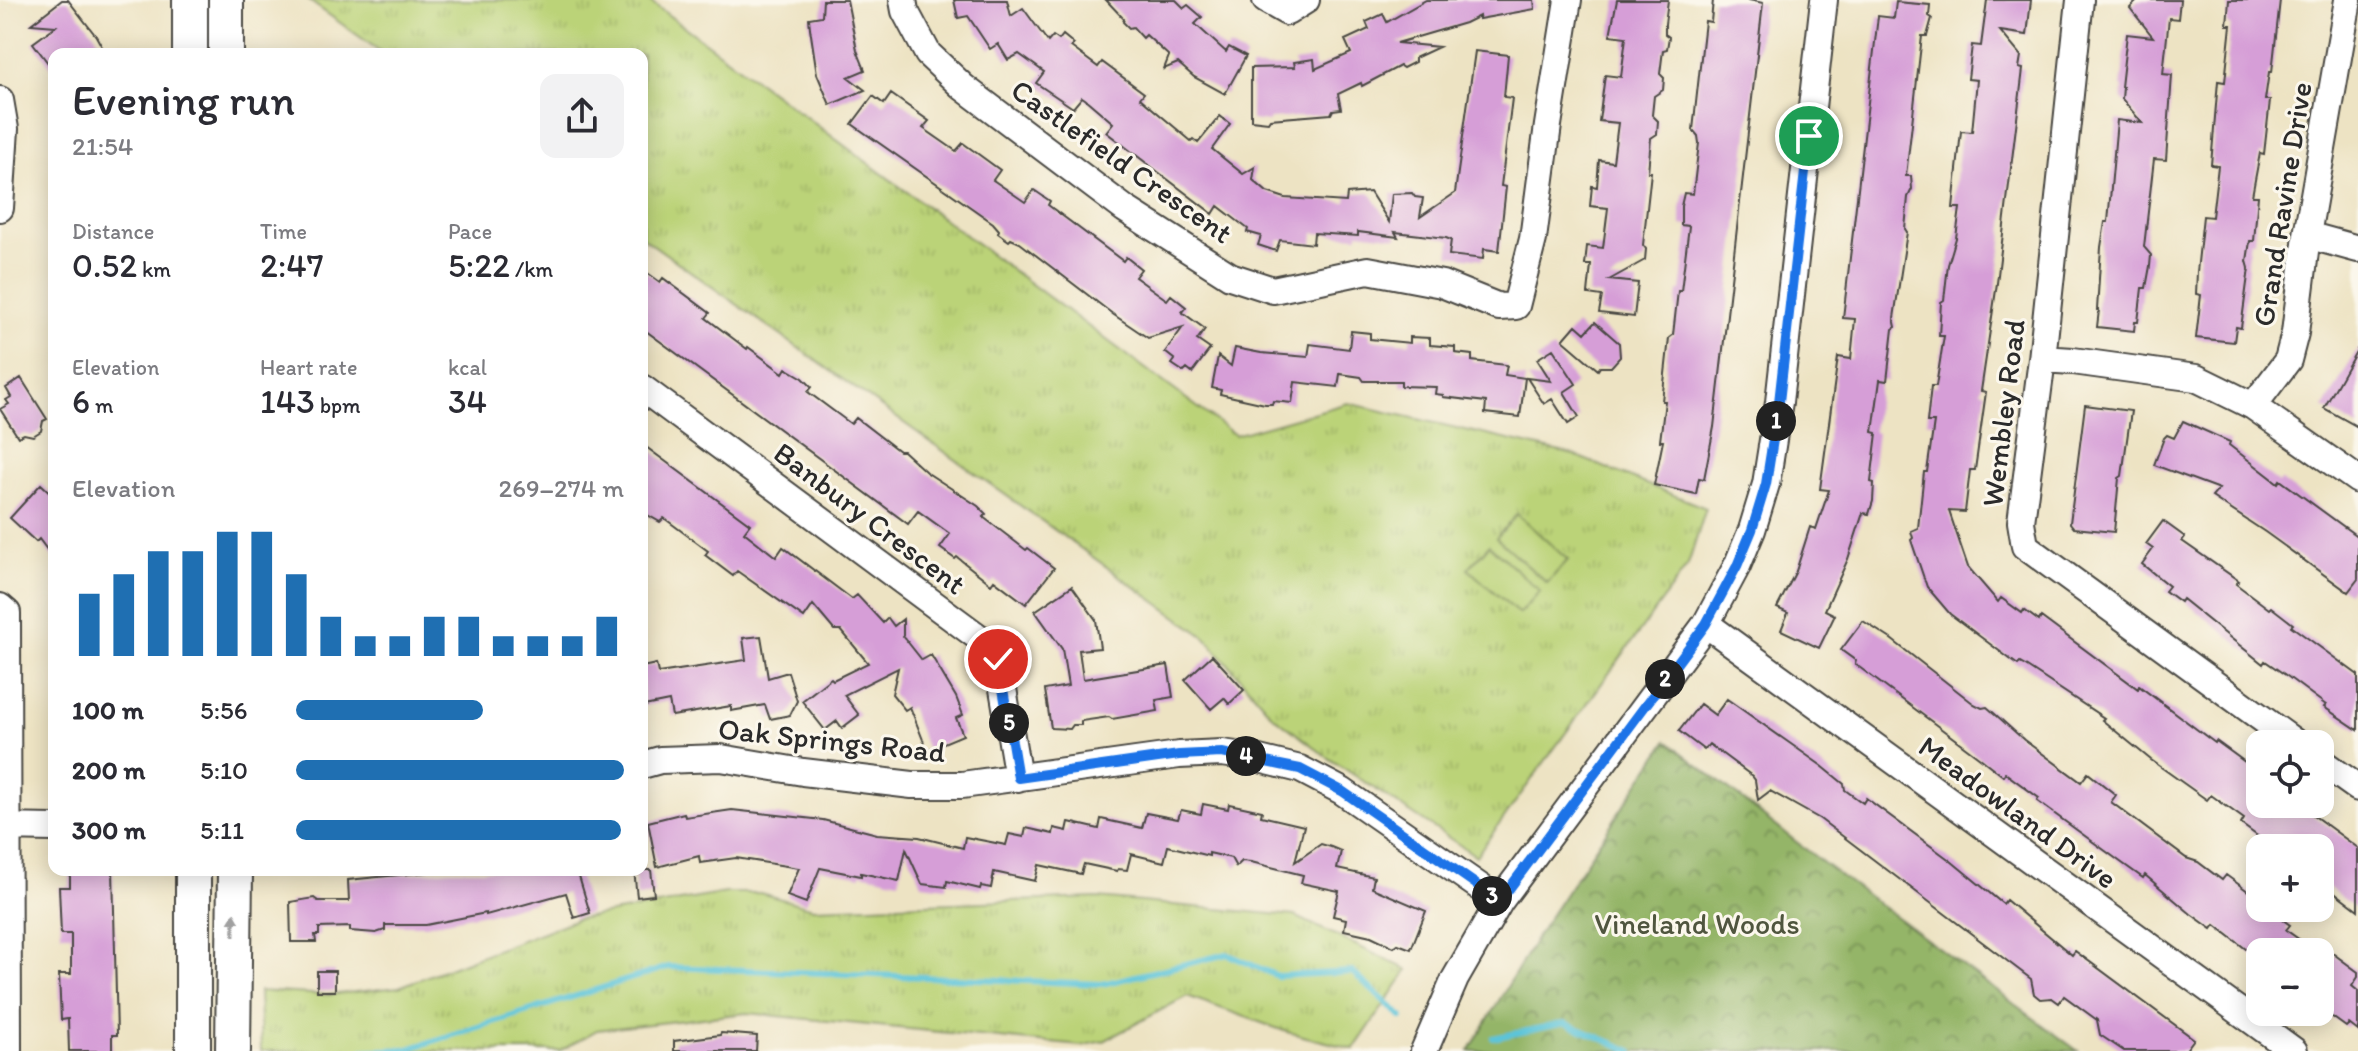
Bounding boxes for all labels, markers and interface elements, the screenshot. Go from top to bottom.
street label: Castlefield Crescent [1004,71,1240,251]
text: Evening run [72,73,295,126]
button: share [540,74,624,158]
street label: Grand Ravine Drive [2244,79,2320,329]
pin [1775,102,1843,170]
icon: arrive [1787,114,1831,158]
text: 21:54 [72,130,133,162]
text: Distance [72,218,154,245]
text: Time [260,218,307,245]
text: Pace [448,218,492,245]
text: 0.52 [72,245,137,286]
text: 2:47 [260,245,324,286]
text: 5:22 [448,245,510,286]
text: km [137,256,171,283]
text: /km [510,256,553,283]
street label: Wembley Road [1973,317,2033,509]
text: Elevation [72,354,159,381]
text: Heart rate [260,354,357,381]
text: kcal [448,354,487,381]
text: 6 [72,381,90,422]
text: 143 [260,381,315,422]
text: 34 [448,381,487,422]
text: m [90,392,113,419]
text: bpm [315,392,361,419]
pin: 1 [1756,401,1796,441]
text: 1 [1771,407,1781,434]
street label: Banbury Crescent [767,434,973,602]
text: Elevation [72,472,175,504]
text: 269–274 m [499,472,624,504]
pin [964,625,1032,693]
icon: check [976,637,1020,681]
pin: 2 [1645,659,1685,699]
text: 2 [1659,665,1671,692]
text: 100 m [72,694,144,726]
text: 5:56 [200,694,247,726]
pin: 5 [989,703,1029,743]
text: 5 [1003,709,1015,736]
street label: Oak Springs Road [716,710,948,770]
street label: Meadowland Drive [1911,728,2125,896]
map controls [2246,730,2334,1026]
button: locate [2246,730,2334,818]
pin: 4 [1226,736,1266,776]
text: 4 [1239,742,1253,769]
text: 200 m [72,754,145,786]
text: 5:10 [200,754,248,786]
text: 300 m [72,814,146,846]
text: 5:11 [200,814,244,846]
button: + [2246,834,2334,922]
pin: 3 [1472,876,1512,916]
text: 3 [1486,882,1498,909]
park label: Vineland Woods [1594,905,1800,942]
one-way arrow [228,912,240,937]
button: − [2246,938,2334,1026]

